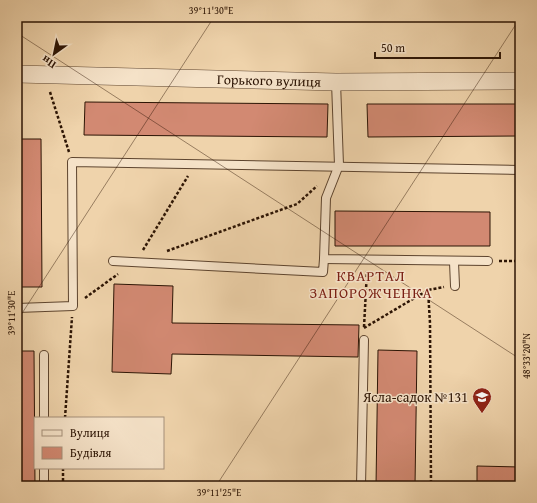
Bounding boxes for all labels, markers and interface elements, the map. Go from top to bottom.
text: 39°11'30"E [189,3,233,18]
north arrow [34,34,74,74]
scale bar [375,34,500,60]
text: 50 m [381,39,405,56]
text: Пн [38,52,59,73]
street label: Горького вулиця [217,69,321,92]
district label: КВАРТАЛ ЗАПОРОЖЧЕНКА [309,265,433,303]
text: 39°11'30"E [4,291,19,335]
text: 48°33'20"N [519,333,534,379]
school or university icon: Ясла-садок №131 [471,386,493,414]
place label: Ясла-садок №131 [362,387,468,407]
legend [34,417,164,469]
text: Вулиця [70,424,110,441]
text: Будівля [70,444,111,461]
text: 39°11'25"E [197,485,241,500]

